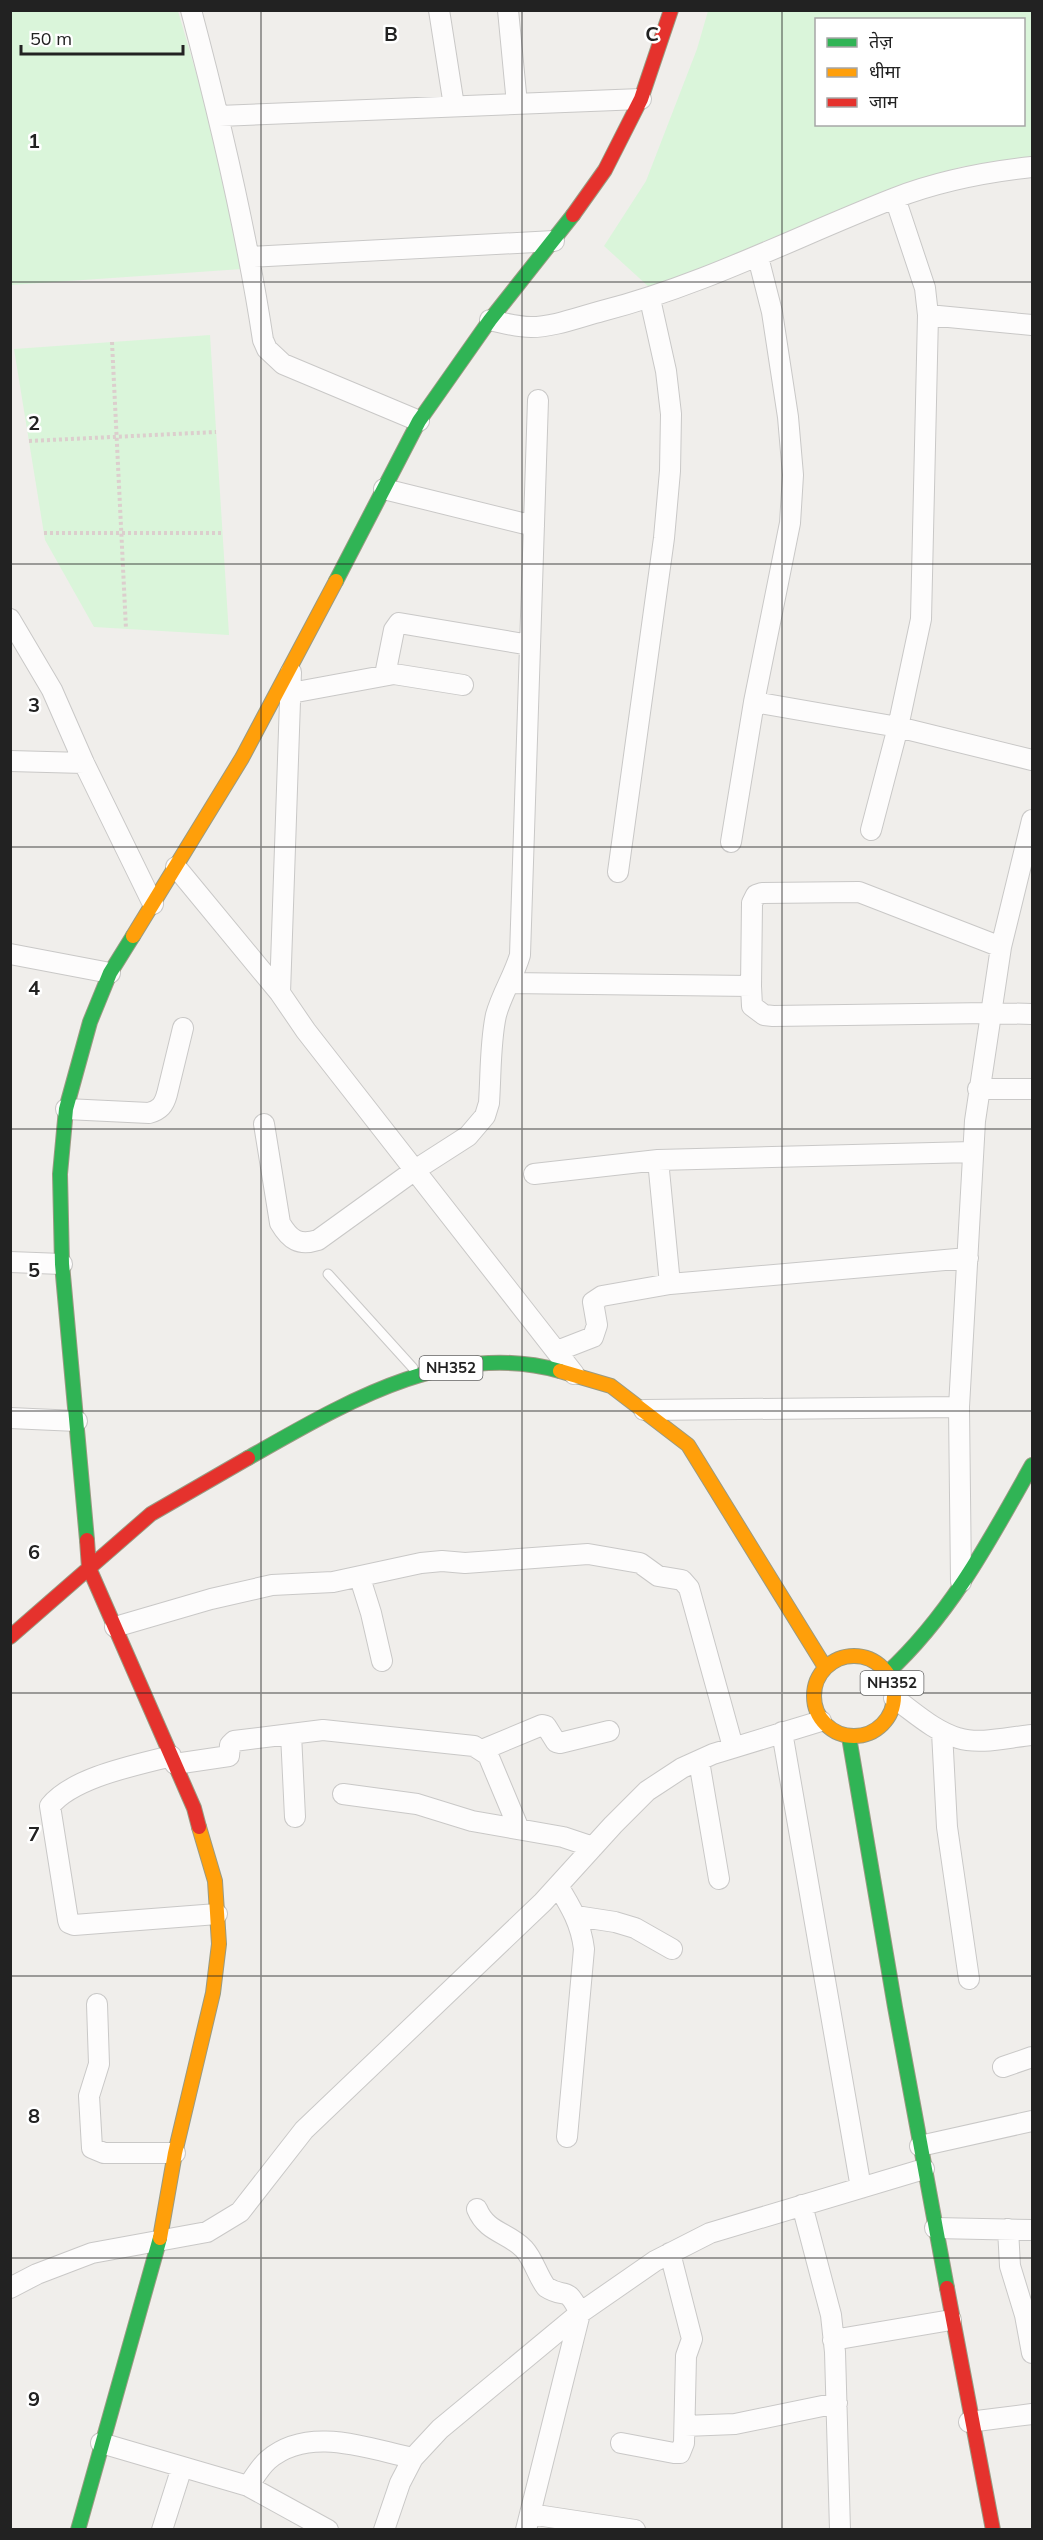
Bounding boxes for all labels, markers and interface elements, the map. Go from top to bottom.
scale bar [21,18,183,56]
legend [815,18,1025,126]
text: B [384,21,398,46]
text: C [645,21,659,46]
text: 50 m [30,27,72,50]
text: तेज़ [869,30,893,53]
text: धीमा [869,60,900,83]
text: जाम [869,90,899,113]
text: 1 [28,128,40,153]
text: 2 [28,410,40,435]
text: 3 [28,692,40,717]
text: 4 [28,975,40,1000]
text: 5 [28,1257,40,1282]
road number: NH352 [420,1356,482,1380]
text: 6 [28,1539,40,1564]
road number: NH352 [860,1671,924,1695]
text: 7 [28,1821,40,1846]
text: 8 [28,2103,40,2128]
text: 9 [28,2386,40,2411]

